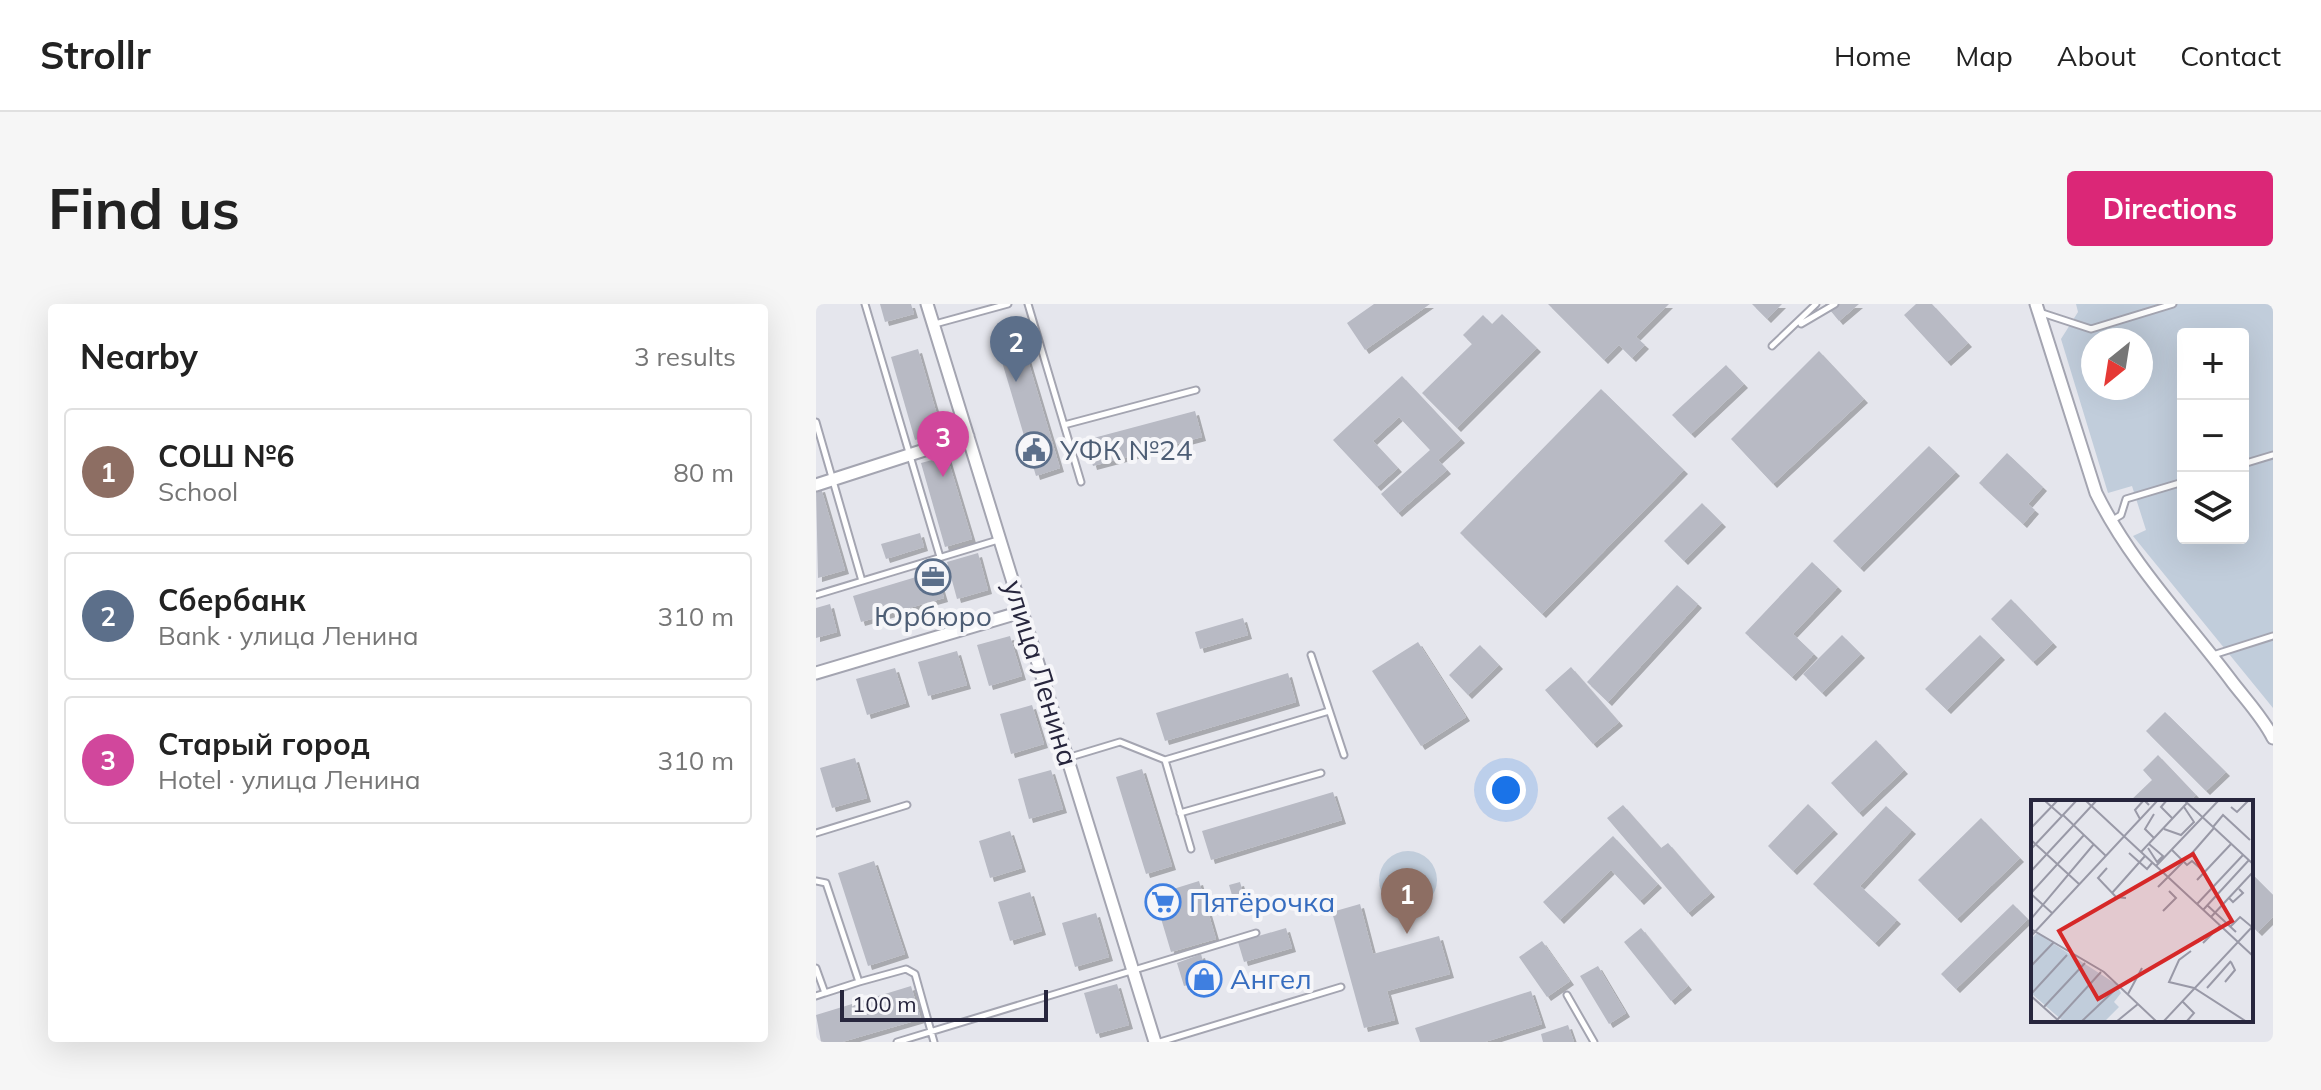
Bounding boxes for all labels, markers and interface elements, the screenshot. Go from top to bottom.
text: Strollr [40,31,151,79]
text: Home [1834,38,1911,73]
text: Map [1955,38,2013,73]
text: About [2057,38,2136,73]
text: Contact [2180,38,2281,73]
button: Directions [2067,171,2273,246]
text: Find us [48,173,240,243]
pin: 2 [990,316,1042,382]
north arrow [2081,328,2153,400]
map controls [2177,328,2249,544]
button: + [2177,328,2249,400]
text: Nearby [80,335,198,378]
text: 3 results [634,340,736,373]
button: − [2177,400,2249,472]
pin: 3 [917,411,969,477]
public building icon: УФК №24 [1015,431,1053,469]
place label: УФК №24 [1059,432,1193,467]
text: СОШ №6 [158,437,294,475]
text: 1 [100,456,116,489]
text: 80 m [673,456,734,489]
button: layers [2177,472,2249,544]
text: School [158,475,238,508]
office icon: Юрбюро [914,558,952,596]
street label: улица Ленина [997,575,1086,770]
text: Сбербанк [158,581,306,619]
place label: Юрбюро [874,598,992,633]
text: 2 [100,600,116,633]
text: 310 m [658,600,734,633]
text: Bank · улица Ленина [158,619,419,652]
text: Старый город [158,725,370,763]
text: 3 [100,744,116,777]
text: 310 m [658,744,734,777]
text: Hotel · улица Ленина [158,763,421,796]
your location [1486,770,1526,810]
inset map [2031,800,2253,1022]
pin: 1 [1381,868,1433,934]
supermarket icon: Пятёрочка [1144,883,1182,921]
place label: Пятёрочка [1189,884,1335,919]
shop icon: Ангел [1185,960,1223,998]
place label: Ангел [1230,961,1312,996]
scale bar [840,986,1048,1022]
text: 100 m [852,990,917,1018]

